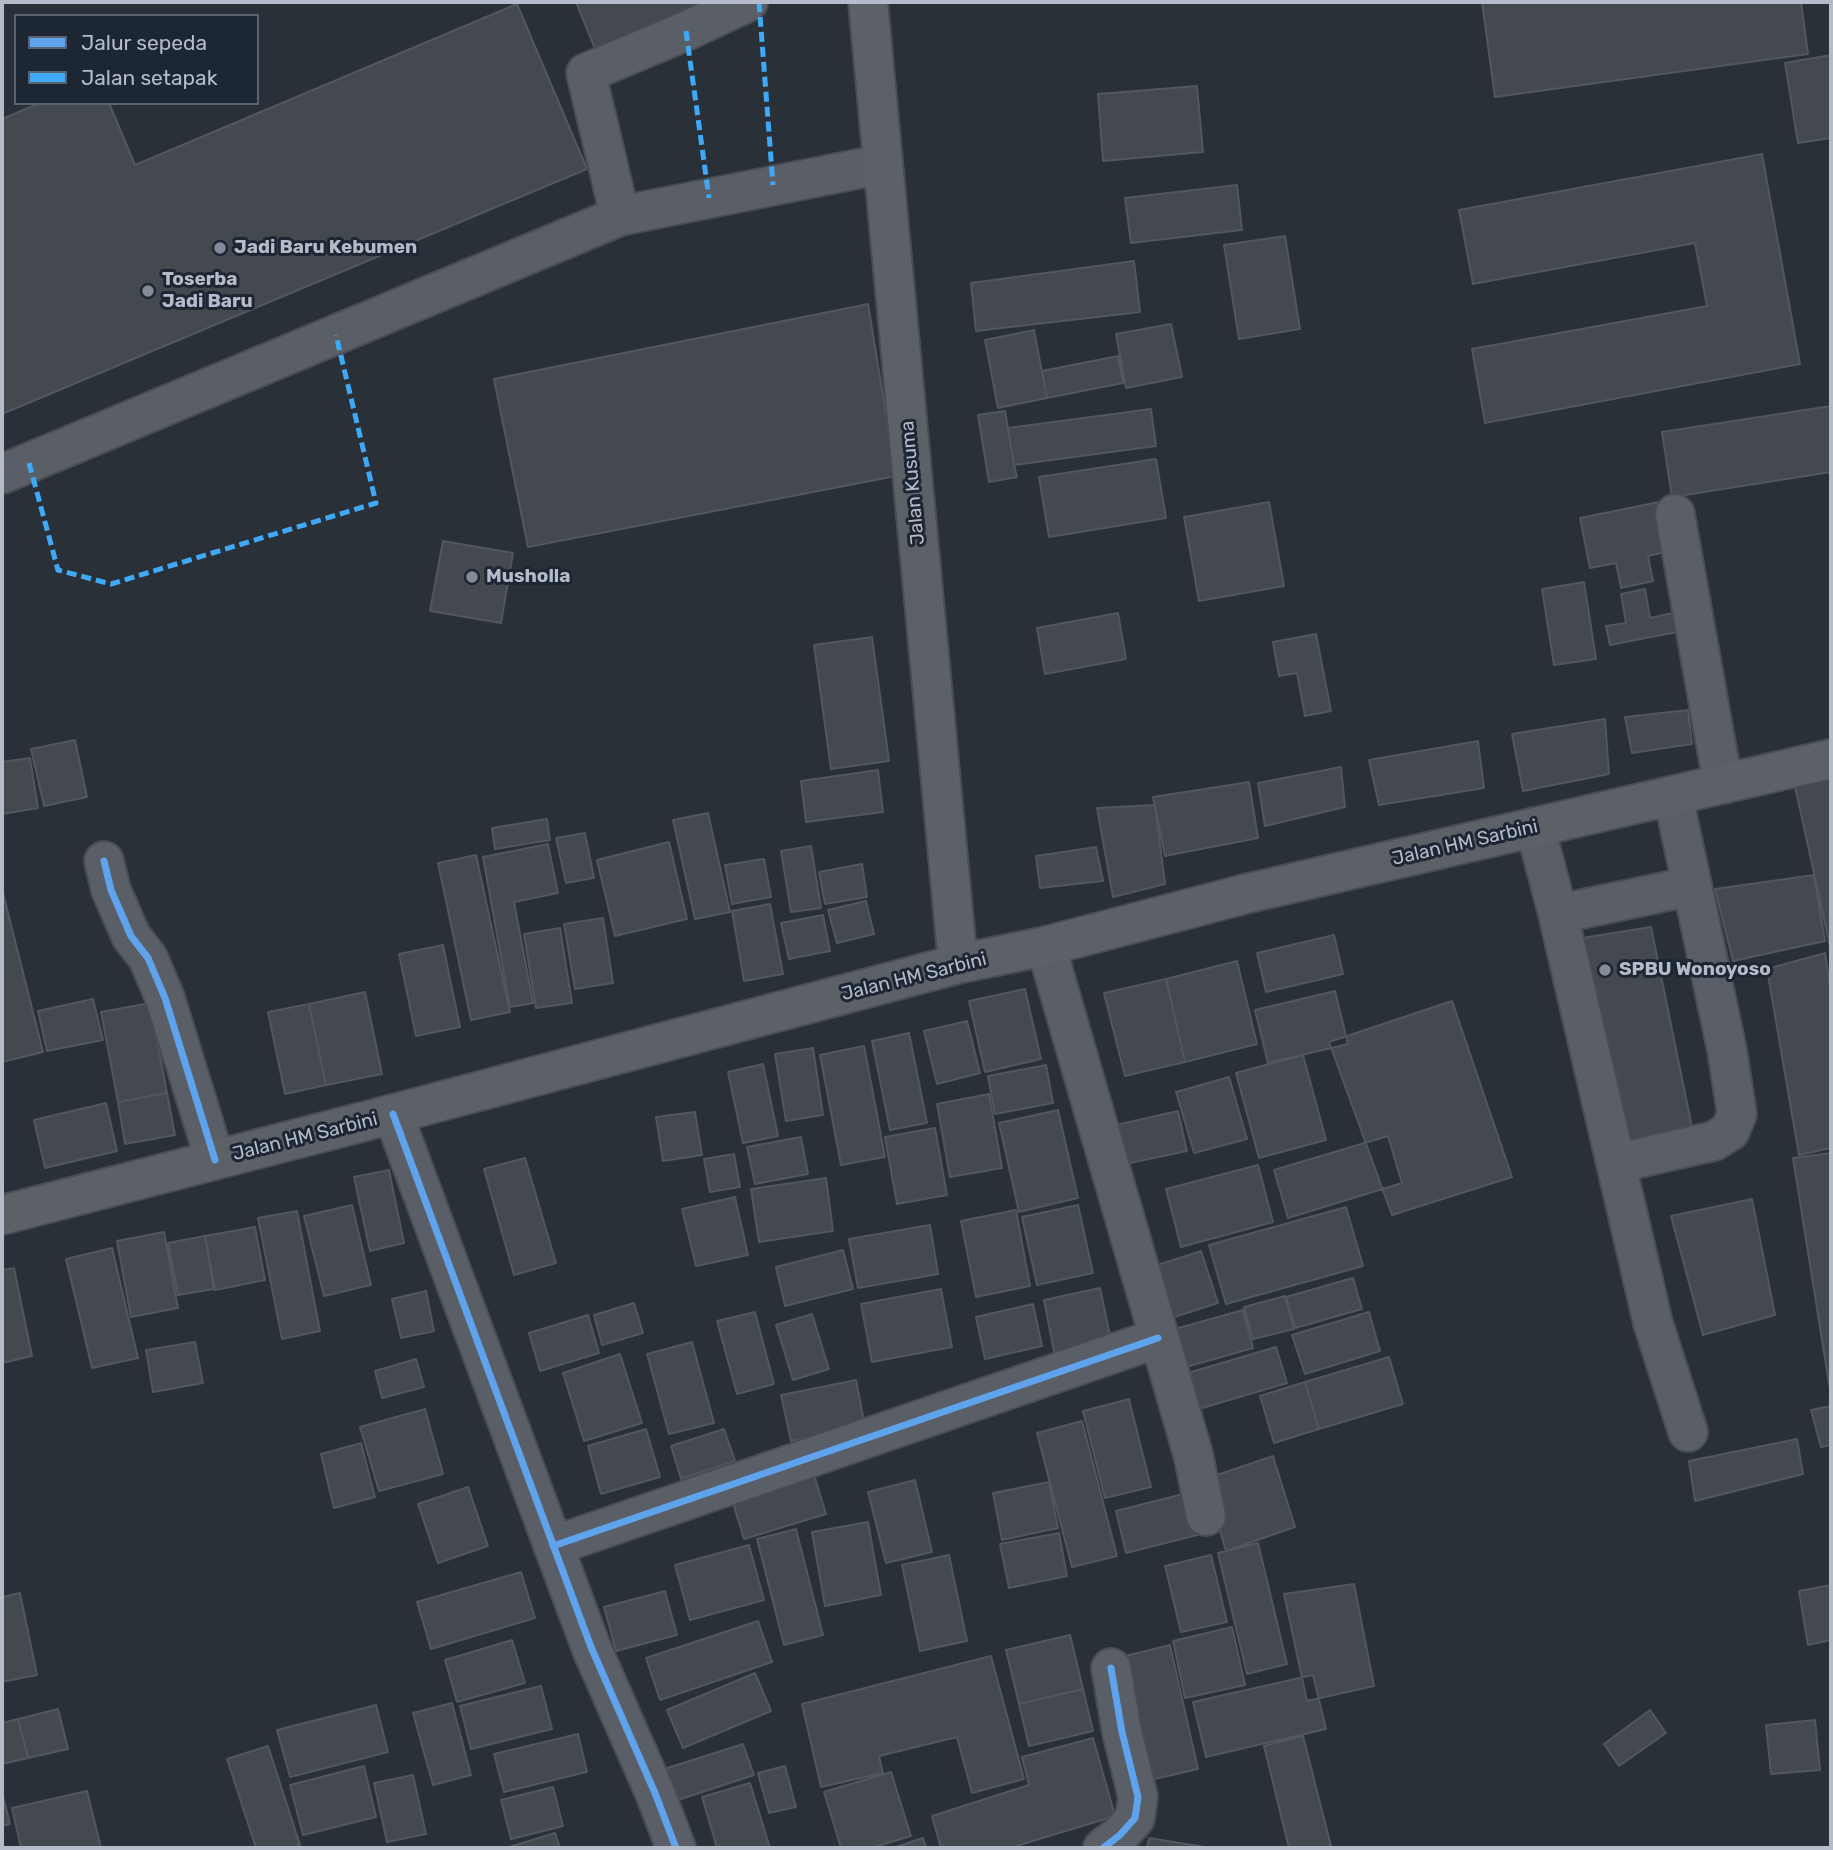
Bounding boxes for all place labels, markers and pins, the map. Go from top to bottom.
place label: Jadi Baru Kebumen [234,237,417,259]
marker: Jadi Baru Kebumen [212,240,228,256]
place label: Toserba Jadi Baru [162,269,253,313]
marker: Toserba Jadi Baru [140,283,156,299]
place label: Musholla [486,566,570,588]
marker: Musholla [464,569,480,585]
place label: SPBU Wonoyoso [1619,959,1771,981]
marker: SPBU Wonoyoso [1597,962,1613,978]

